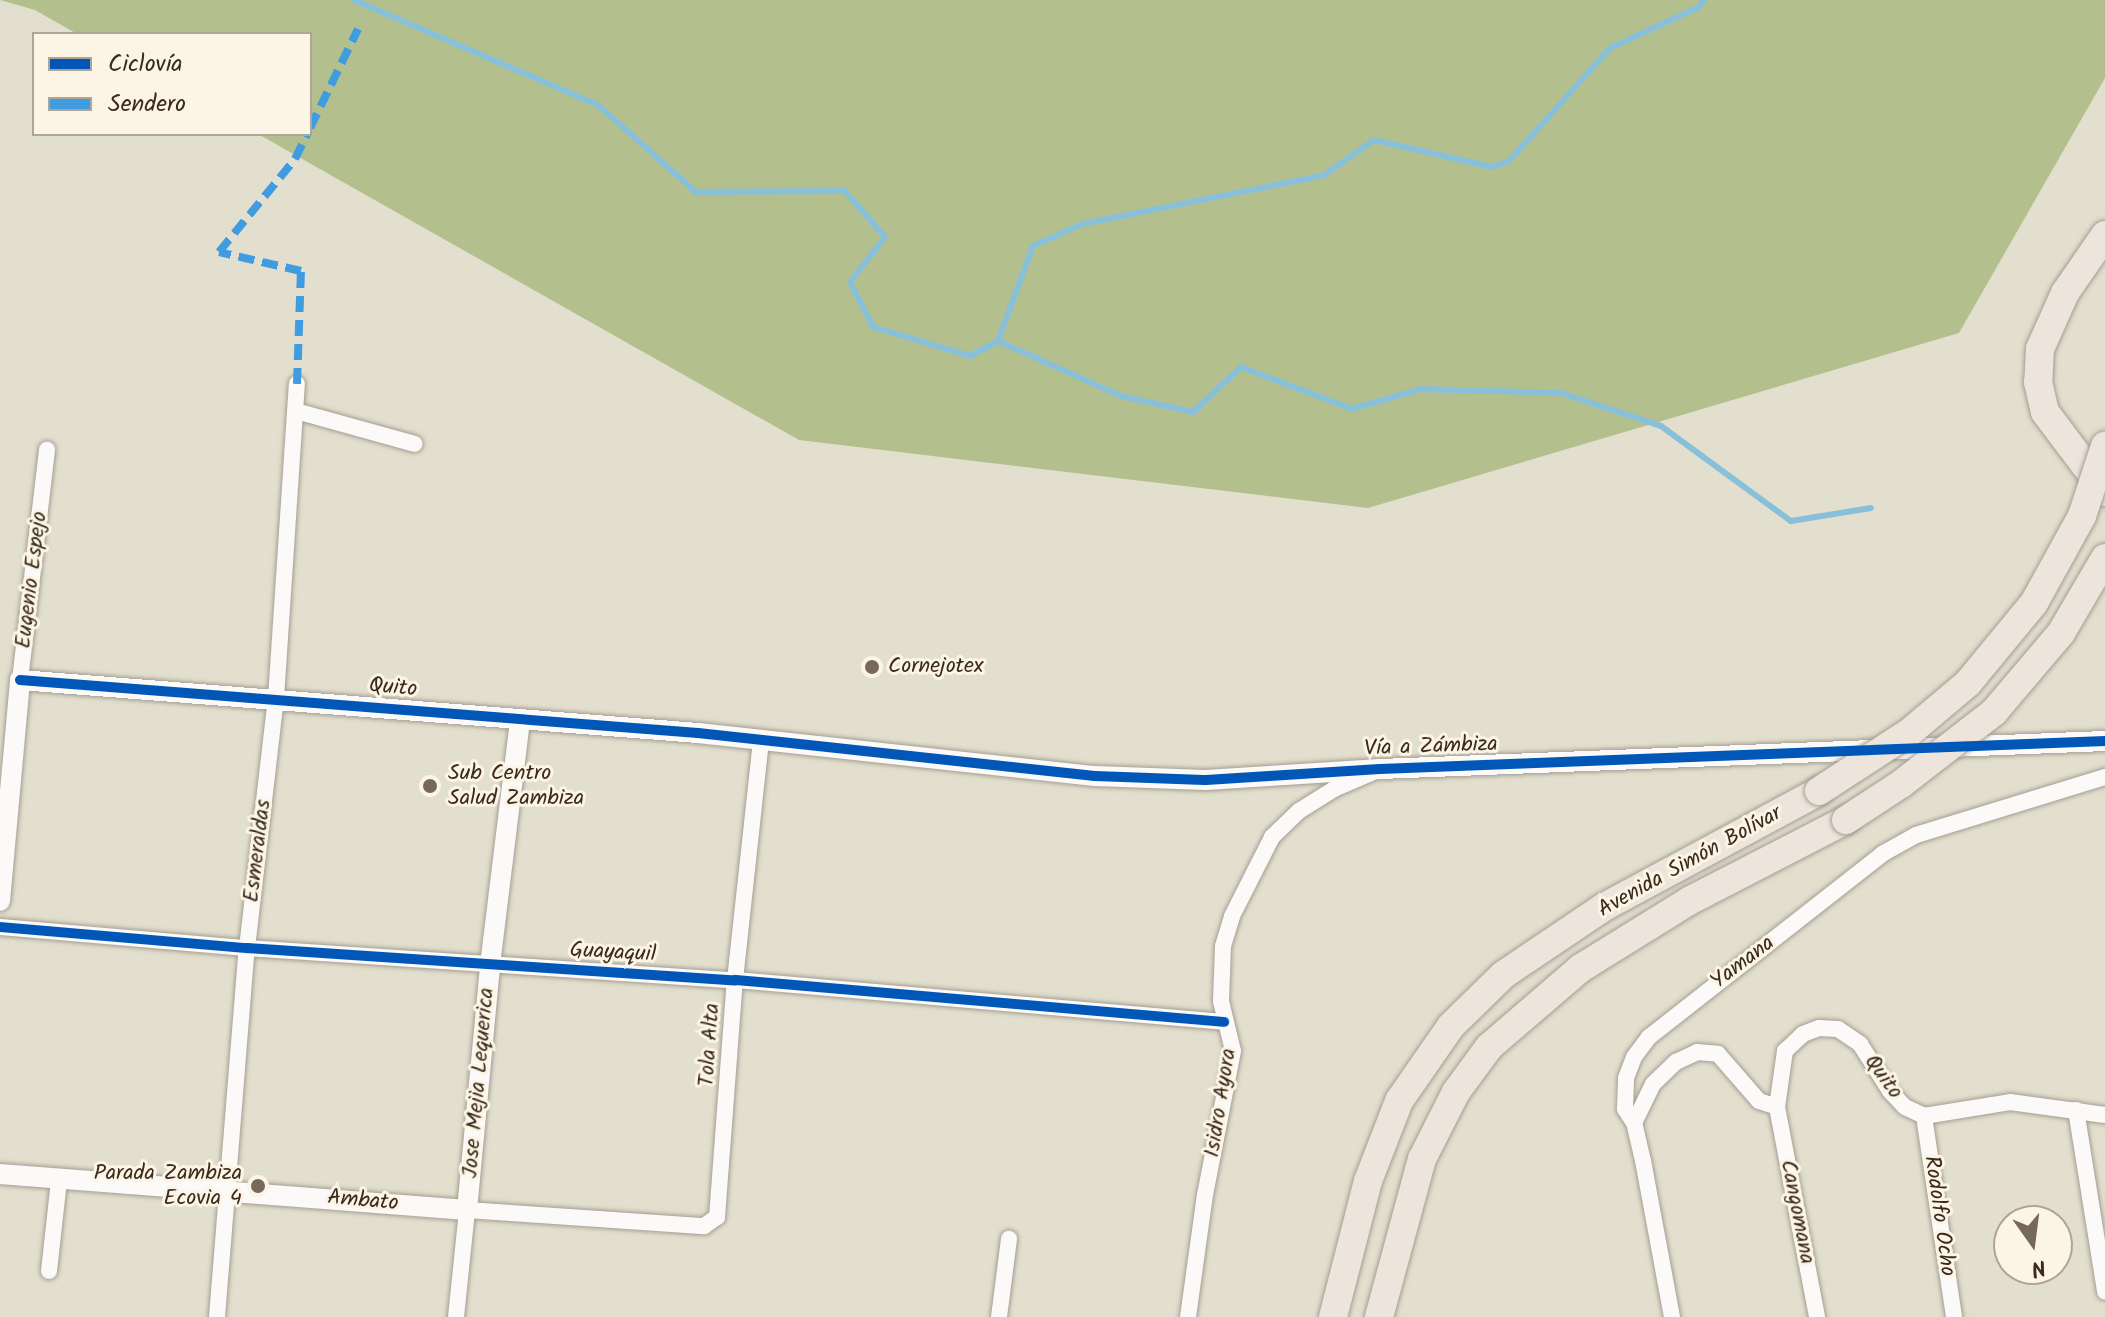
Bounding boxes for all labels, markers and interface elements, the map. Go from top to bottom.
legend [32,32,312,136]
text: Ciclovía [108,45,183,84]
text: Sendero [108,85,186,124]
street label: Eugenio Espejo [11,510,53,650]
place label: Cornejotex [888,654,983,680]
marker: Cornejotex [863,658,881,676]
street label: Quito [368,673,418,703]
street label: Vía a Zámbiza [1364,731,1498,763]
place label: Sub Centro Salud Zambiza [448,760,584,812]
marker: Sub Centro Salud Zambiza [419,775,441,797]
street label: Esmeraldas [239,798,277,904]
street label: Avenida Simón Bolívar [1593,801,1787,923]
street label: Yamana [1706,931,1780,995]
street label: Guayaquil [569,938,657,968]
street label: Jose Mejia Lequerica [458,987,500,1179]
street label: Tola Alta [694,1002,726,1088]
street label: Isidro Ayora [1199,1047,1243,1159]
street label: Quito [1858,1050,1908,1104]
street label: Rodolfo Ocho [1917,1154,1961,1278]
street label: Cangomana [1774,1158,1820,1266]
place label: Parada Zambiza Ecovia 4 [94,1160,242,1212]
marker: Parada Zambiza Ecovia 4 [249,1177,267,1195]
street label: Ambato [326,1185,400,1217]
north arrow [1993,1205,2073,1285]
text: N [2027,1248,2049,1285]

